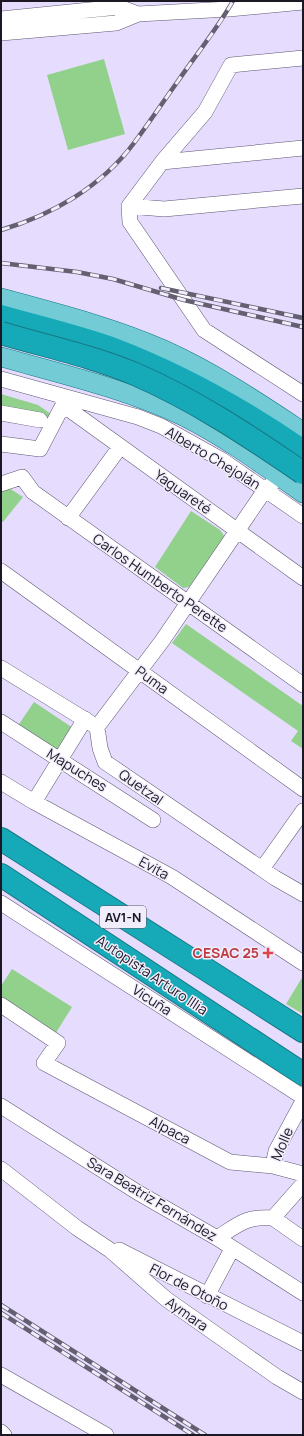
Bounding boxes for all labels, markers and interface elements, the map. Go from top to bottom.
street label: Alberto Chejolán [162,422,264,493]
street label: Yaguareté [151,465,216,518]
street label: Carlos Humberto Perette [89,529,231,636]
street label: Puma [132,661,173,698]
street label: Mapuches [44,744,111,796]
street label: Quetzal [115,764,167,809]
street label: Evita [136,852,173,884]
road number: AV1-N [100,906,146,928]
street label: Autopista Arturo Illia [93,930,212,1019]
place label: CESAC 25 [193,943,259,962]
marker: CESAC 25 [262,947,274,959]
street label: Vicuña [129,980,176,1019]
street label: Alpaca [146,1111,194,1148]
street label: Molle [266,1124,297,1164]
street label: Sara Beatriz Fernández [84,1152,221,1245]
street label: Flor de Otoño [147,1259,232,1315]
street label: Aymara [162,1292,212,1335]

